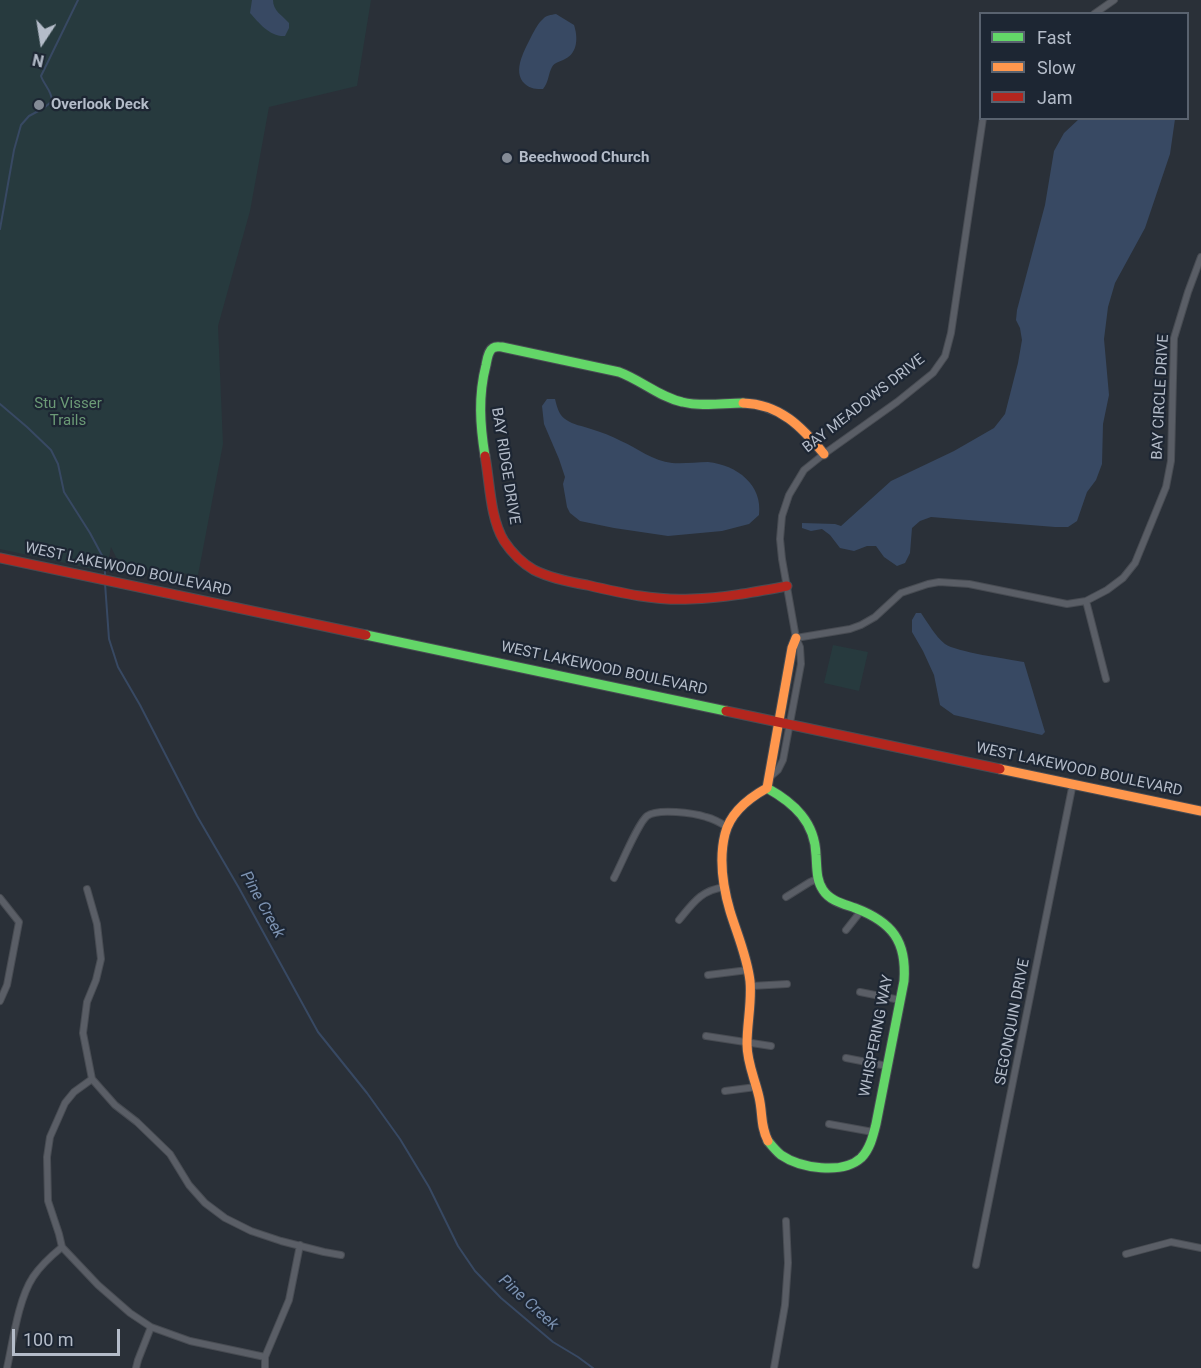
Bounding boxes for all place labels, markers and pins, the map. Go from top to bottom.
place label: Overlook Deck [51,96,149,114]
marker: Overlook Deck [32,98,46,112]
place label: Beechwood Church [519,149,649,167]
marker: Beechwood Church [500,151,514,165]

